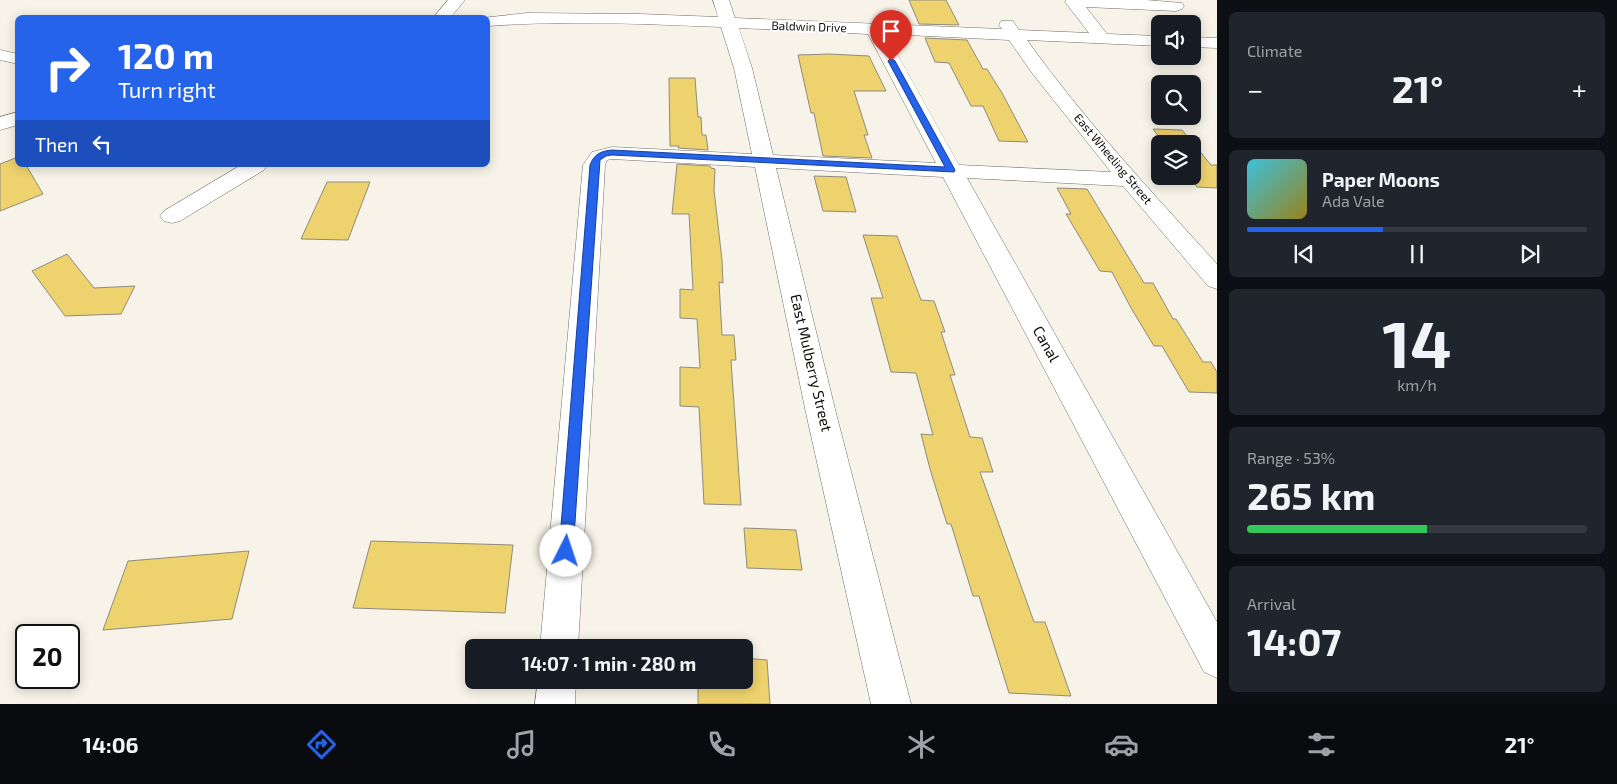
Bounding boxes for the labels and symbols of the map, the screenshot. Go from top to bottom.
pin [870,10,912,61]
street label: Baldwin Drive [771,18,847,34]
street label: East Wheeling Street [1072,110,1156,207]
street label: East Mulberry Street [787,292,837,434]
street label: Canal [1030,322,1064,365]
position arrow [539,524,591,576]
speed limit sign: 20 [15,624,80,689]

